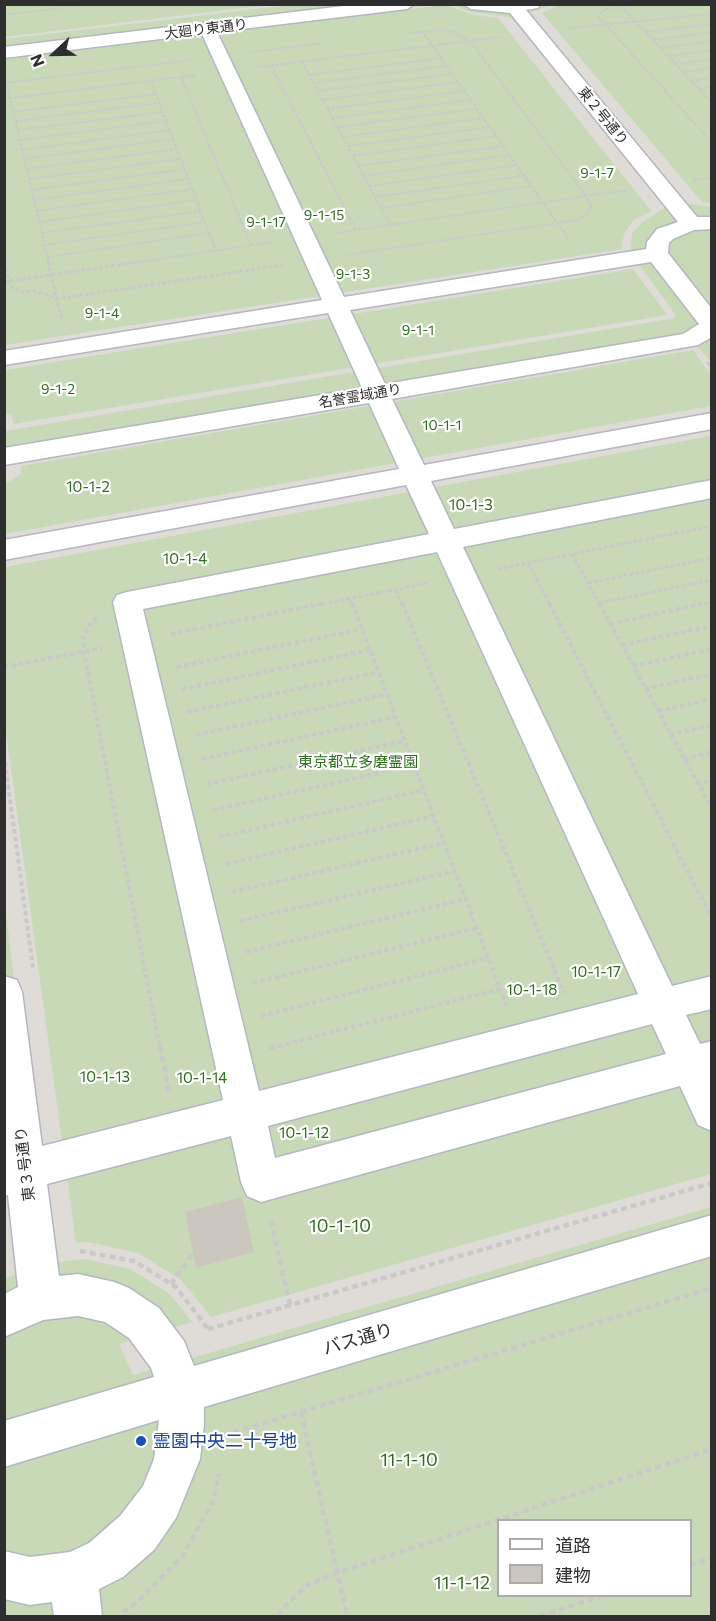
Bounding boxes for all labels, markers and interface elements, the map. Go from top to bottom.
street label: 大廻り東通り [163,16,249,42]
north arrow [24,24,84,84]
text: N [26,52,48,70]
street label: 東２号通り [574,84,632,148]
park label: 9-1-7 [580,165,614,181]
park label: 9-1-15 [304,207,344,223]
park label: 9-1-17 [246,214,286,230]
park label: 9-1-3 [336,266,370,282]
park label: 9-1-4 [85,305,119,321]
park label: 9-1-1 [402,322,434,338]
street label: 名誉霊域通り [317,380,403,412]
park label: 9-1-2 [41,381,75,397]
park label: 10-1-1 [423,417,461,433]
park label: 10-1-2 [66,478,110,496]
park label: 10-1-3 [449,496,493,514]
park label: 10-1-4 [163,550,207,568]
park label: 東京都立多磨霊園 [298,753,418,771]
park label: 10-1-17 [571,963,621,981]
park label: 10-1-18 [507,981,557,999]
park label: 10-1-13 [80,1068,130,1086]
park label: 10-1-14 [177,1069,227,1087]
park label: 10-1-12 [279,1124,329,1142]
street label: 東３号通り [11,1126,39,1202]
park label: 10-1-10 [309,1215,371,1237]
street label: バス通り [320,1319,396,1359]
place label: 霊園中央二十号地 [153,1430,297,1452]
marker: 霊園中央二十号地 [134,1434,148,1448]
park label: 11-1-10 [380,1449,438,1471]
legend [497,1519,692,1597]
text: 道路 [555,1534,591,1556]
text: 建物 [555,1564,591,1586]
park label: 11-1-12 [434,1572,490,1594]

